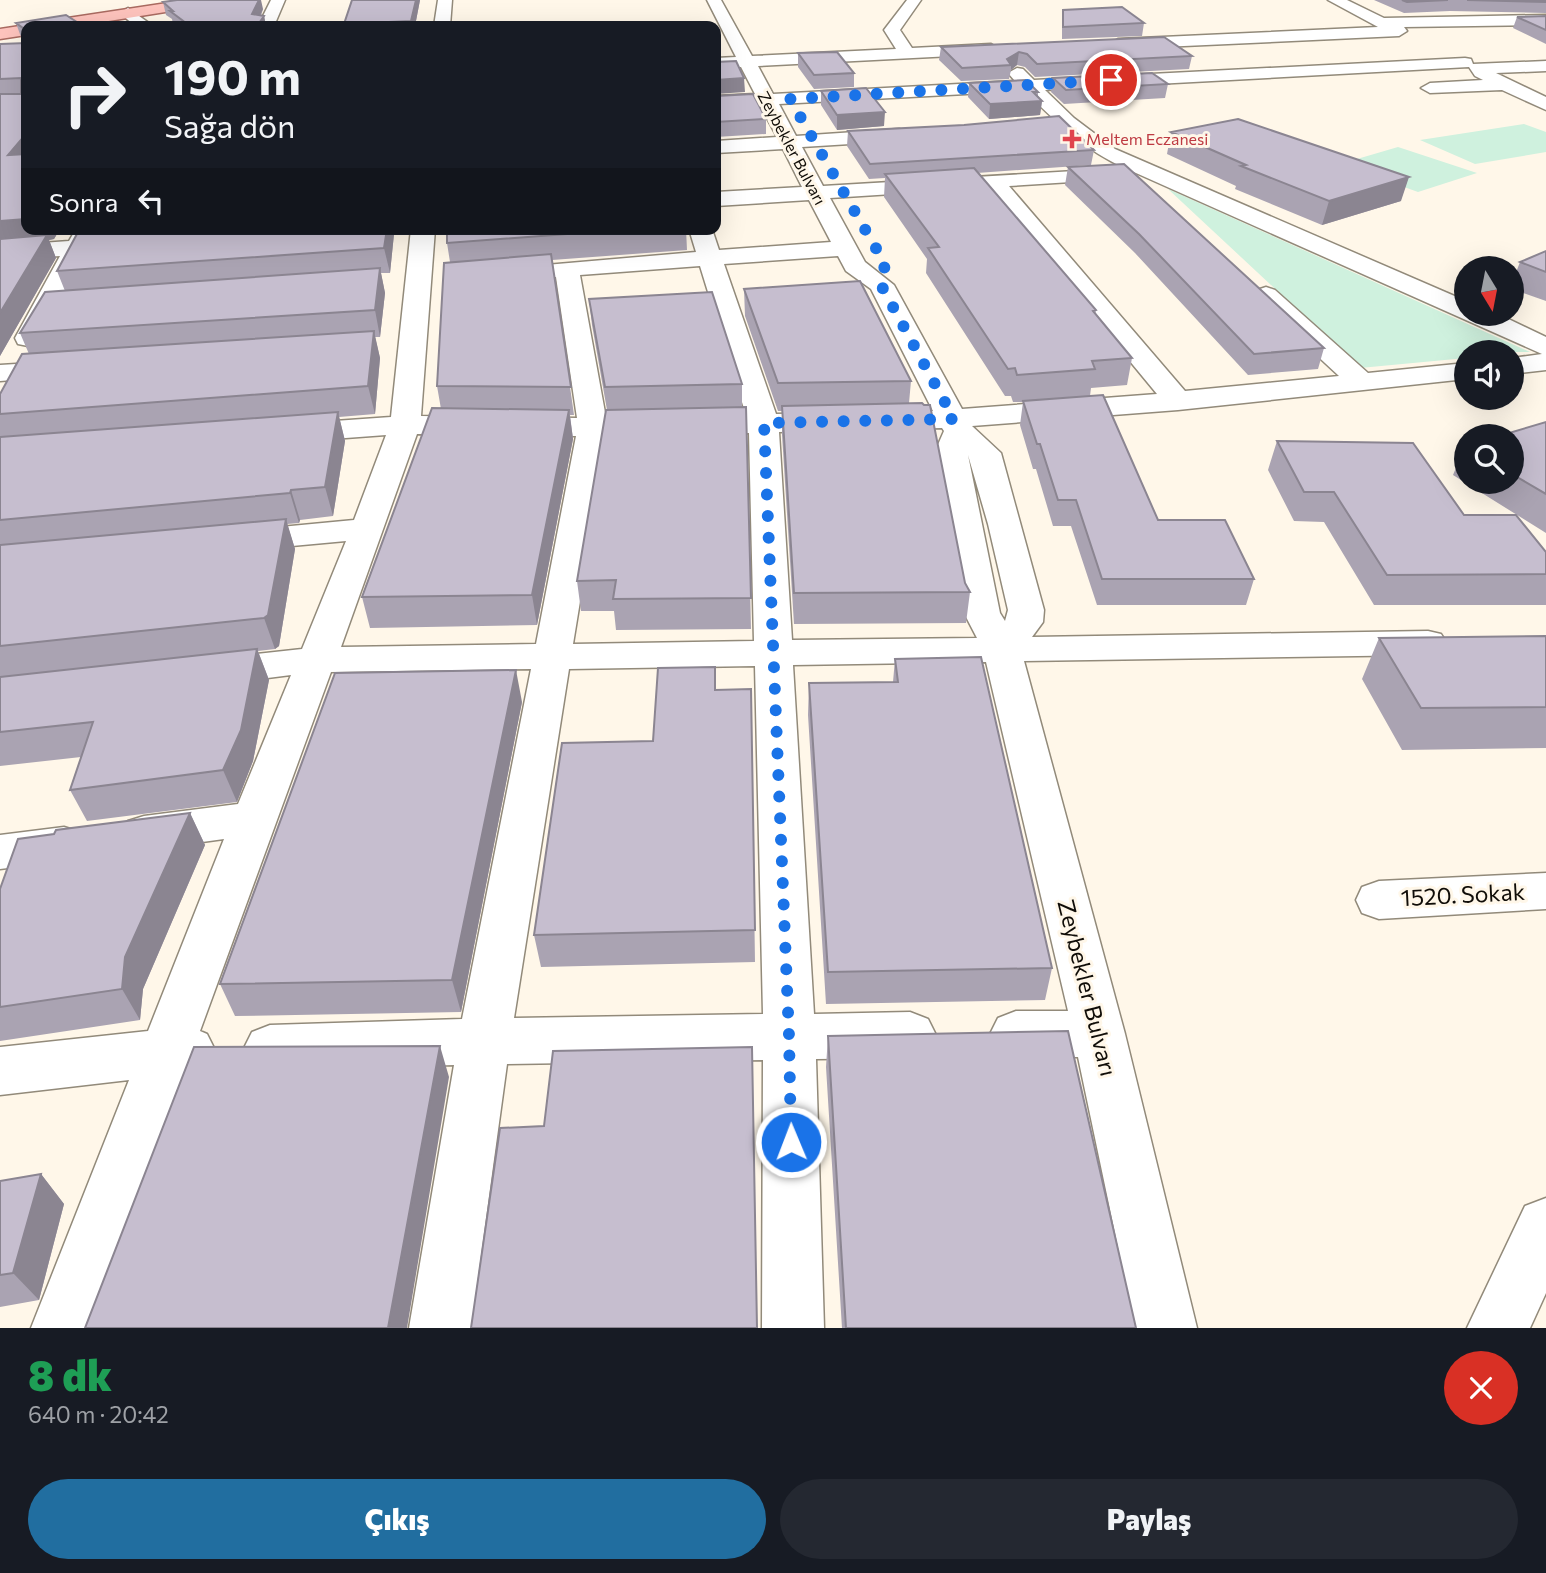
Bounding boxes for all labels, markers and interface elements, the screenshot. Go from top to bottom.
text: 190 m [164,45,301,105]
icon: right [49,49,140,140]
pin [1081,50,1141,110]
icon: arrive [1092,61,1130,99]
street label: Zeybekler Bulvarı [754,88,830,208]
text: Sağa dön [164,105,295,145]
place label: Meltem Eczanesi [1086,129,1208,148]
marker: Meltem Eczanesi [1064,131,1080,147]
icon: left [132,182,170,220]
text: Sonra [49,186,118,217]
north arrow [1454,256,1524,326]
map controls [1454,256,1524,494]
button: sound [1454,340,1524,410]
button: search [1454,424,1524,494]
street label: 1520. Sokak [1400,877,1526,911]
street label: Zeybekler Bulvarı [1052,896,1123,1079]
position arrow [754,1105,828,1179]
text: 8 dk [28,1348,112,1400]
button: close [1444,1351,1518,1425]
text: 640 m · 20:42 [28,1400,169,1428]
button: Çıkış [28,1479,766,1559]
button: Paylaş [780,1479,1518,1559]

